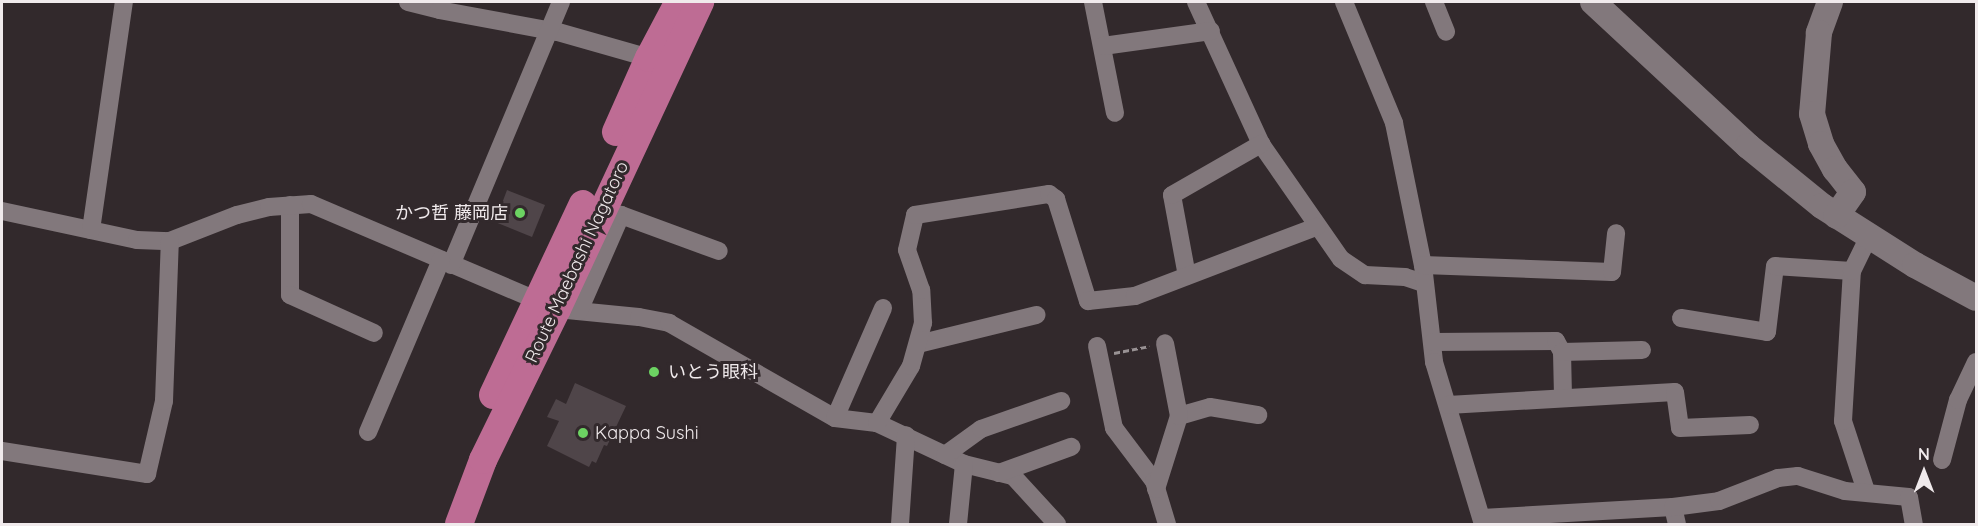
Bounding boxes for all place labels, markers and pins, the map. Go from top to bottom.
place label: かつ哲 藤岡店 [395,202,508,224]
marker: かつ哲 藤岡店 [513,206,527,220]
place label: いとう眼科 [668,361,758,383]
marker: いとう眼科 [645,363,663,381]
place label: Kappa Sushi [595,422,699,444]
marker: Kappa Sushi [576,426,590,440]

